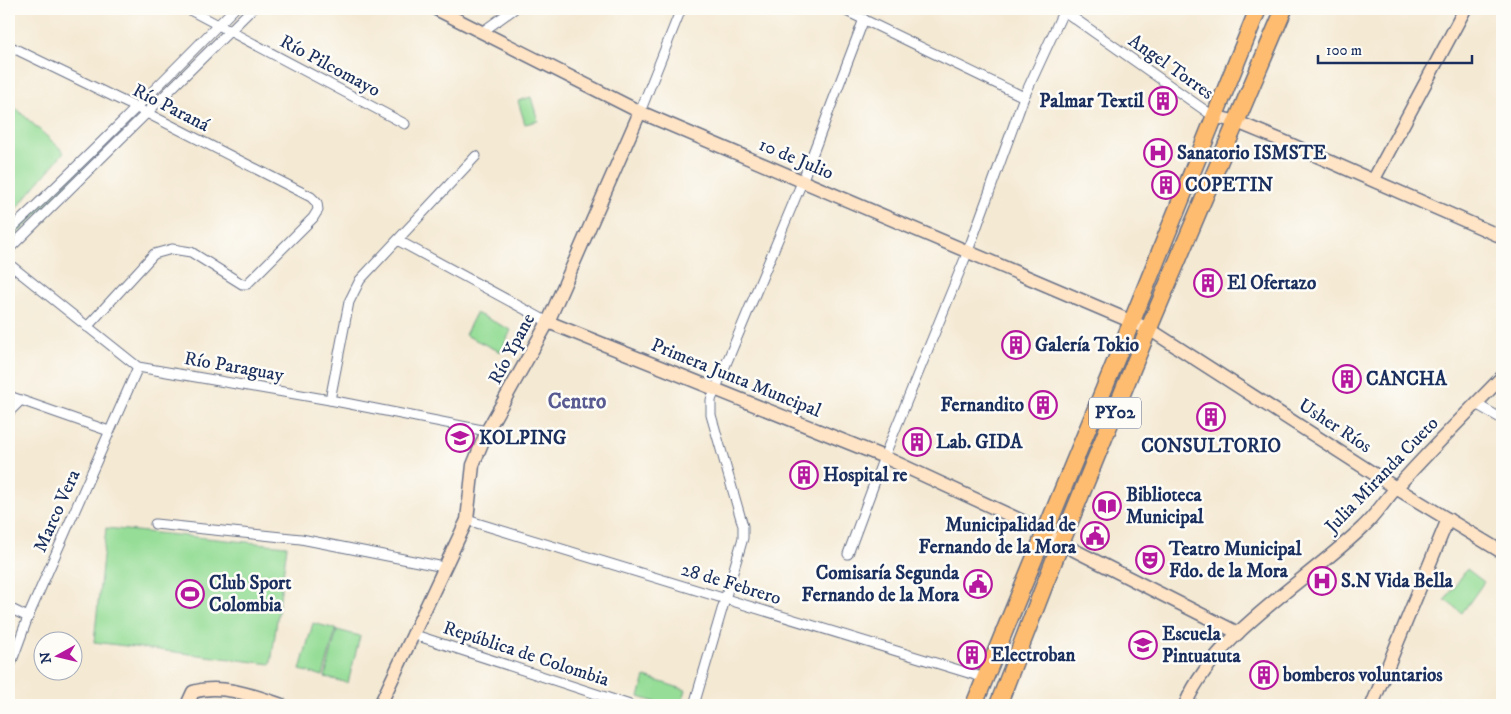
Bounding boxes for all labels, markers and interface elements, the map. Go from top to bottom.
street label: Angel Torres [1124,29,1218,105]
street label: Río Pilcomayo [276,30,384,102]
scale bar [1318,32,1472,64]
text: 100 m [1326,41,1362,60]
street label: Río Paraná [129,79,213,137]
building icon: Palmar Textil [1148,86,1178,116]
place label: Palmar Textil [1039,90,1144,113]
street label: 10 de Julio [755,133,837,185]
hospital icon: Sanatorio ISMSTE [1143,138,1173,168]
place label: Sanatorio ISMSTE [1177,142,1327,165]
building icon: COPETIN [1151,170,1181,200]
place label: COPETIN [1185,174,1274,197]
building icon: El Ofertazo [1193,268,1223,298]
place label: El Ofertazo [1227,272,1316,295]
street label: Río Ypane [484,310,540,388]
building icon: Galería Tokio [1001,330,1031,360]
street label: Primera Junta Muncipal [648,333,825,423]
place label: Galería Tokio [1035,334,1139,357]
street label: Río Paraguay [183,347,286,387]
building icon: CANCHA [1332,364,1362,394]
place label: CANCHA [1366,368,1448,391]
district label: Centro [548,389,606,415]
building icon: Fernandito [1028,390,1058,420]
place label: Fernandito [940,394,1024,417]
street label: Usher Ríos [1294,394,1376,458]
road number: PY02 [1089,398,1141,428]
building icon: CONSULTORIO [1196,402,1226,432]
street label: Julia Miranda Cueto [1319,412,1443,539]
school or university icon: KOLPING [445,423,475,453]
place label: KOLPING [479,427,567,450]
building icon: Lab. GIDA [902,427,932,457]
place label: Lab. GIDA [936,431,1023,454]
place label: CONSULTORIO [1141,435,1281,458]
building icon: Hospital re [789,460,819,490]
place label: Hospital re [823,464,908,487]
street label: Marco Vera [29,466,85,556]
place label: Biblioteca Municipal [1126,484,1204,529]
library icon: Biblioteca Municipal [1092,491,1122,521]
place label: Municipalidad de Fernando de la Mora [919,514,1077,559]
public building icon: Municipalidad de Fernando de la Mora [1080,521,1110,551]
place label: Teatro Municipal Fdo. de la Mora [1168,538,1302,583]
theatre icon: Teatro Municipal Fdo. de la Mora [1135,545,1165,575]
street label: 28 de Febrero [678,558,784,610]
place label: Comisaría Segunda Fernando de la Mora [802,562,960,607]
hospital icon: S.N Vida Bella [1307,566,1337,596]
public building icon: Comisaría Segunda Fernando de la Mora [963,569,993,599]
place label: S.N Vida Bella [1341,570,1454,593]
place label: Club Sport Colombia [209,572,292,617]
sports icon: Club Sport Colombia [175,579,205,609]
street label: República de Colombia [440,616,612,692]
place label: Escuela Pintuatuta [1162,623,1241,668]
school or university icon: Escuela Pintuatuta [1128,630,1158,660]
north arrow [32,632,82,682]
building icon: Electroban [957,640,987,670]
place label: Electroban [991,644,1077,667]
text: N [36,650,56,665]
building icon: bomberos voluntarios [1249,660,1279,690]
place label: bomberos voluntarios [1282,664,1443,687]

